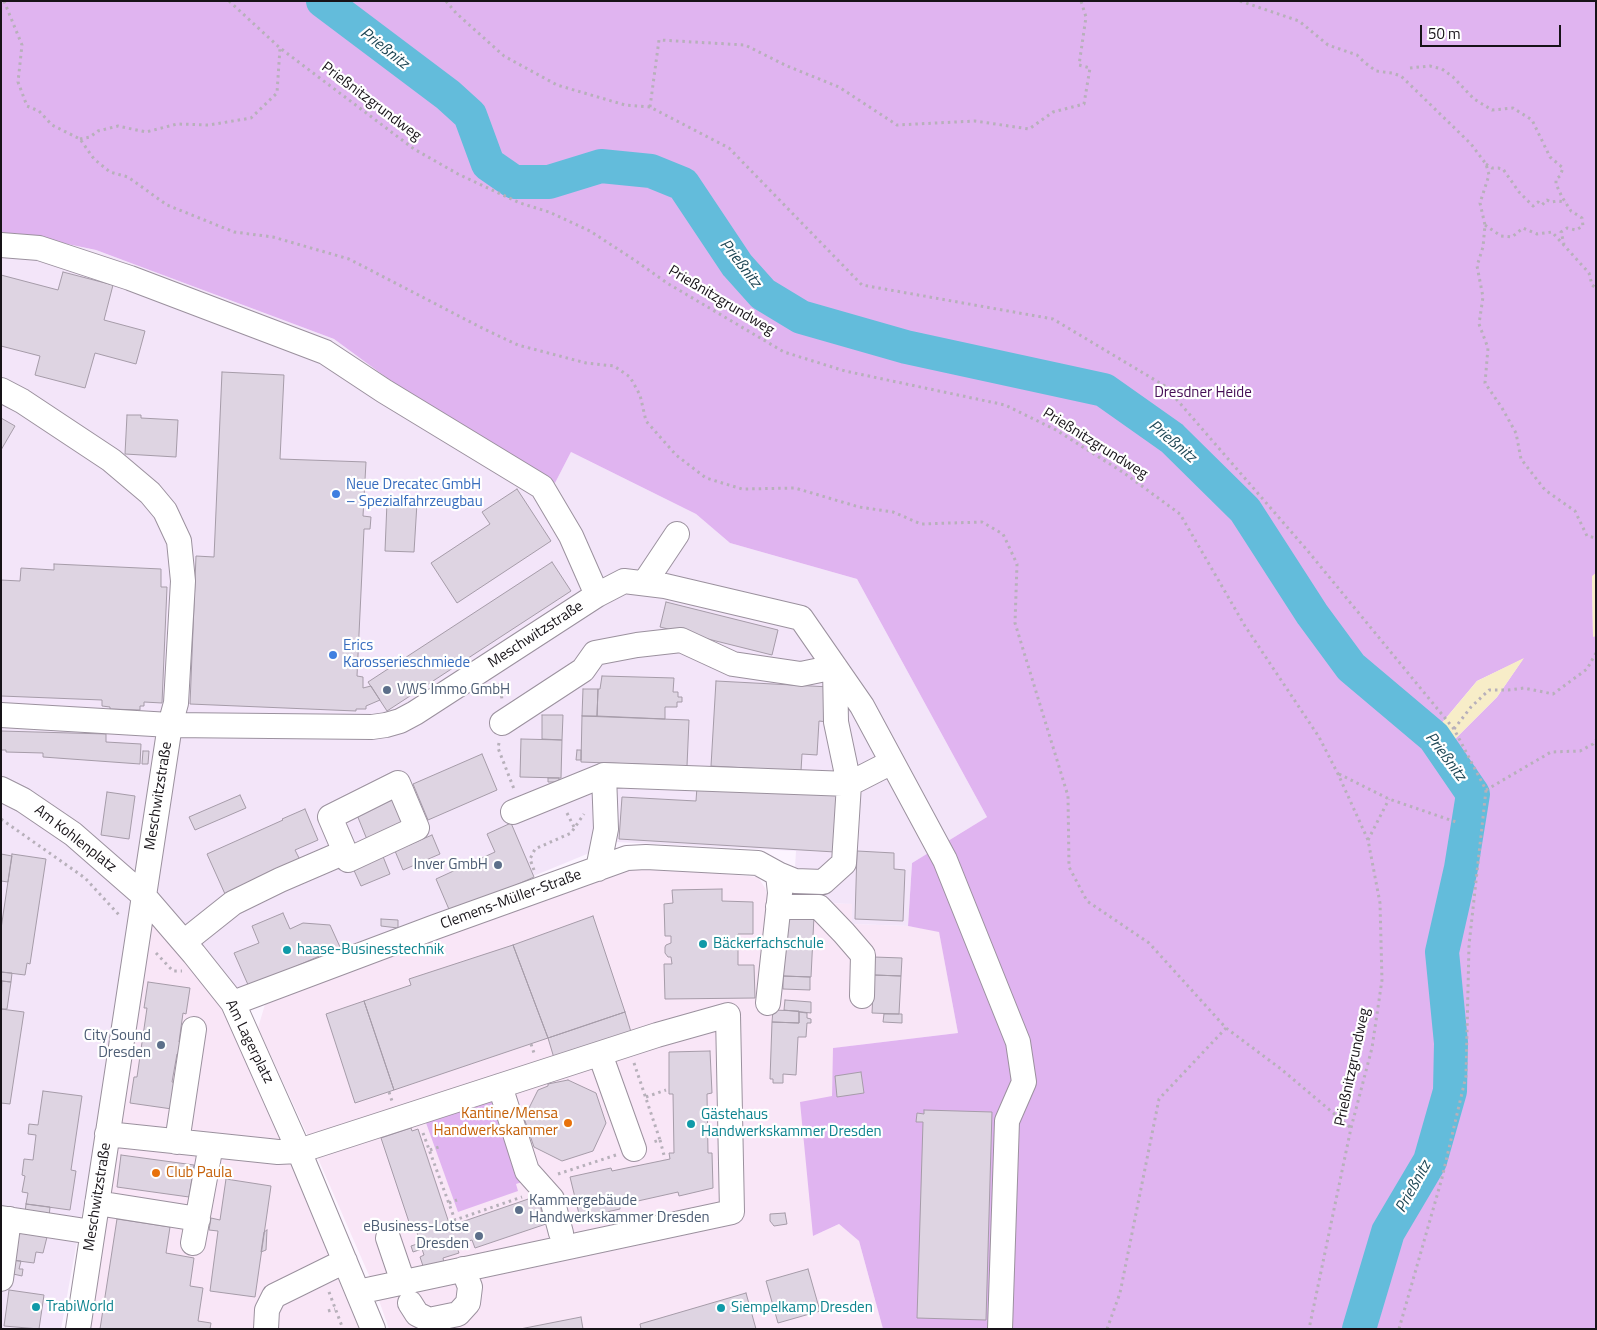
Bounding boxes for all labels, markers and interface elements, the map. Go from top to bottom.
scale bar [1422,15,1563,47]
text: 50 m [1428,22,1461,45]
water label: Prießnitz [356,24,412,74]
street label: Prießnitzgrundweg [317,59,425,145]
water label: Prießnitz [715,236,765,292]
street label: Prießnitzgrundweg [665,262,777,340]
park label: Dresdner Heide [1154,384,1252,402]
street label: Prießnitzgrundweg [1039,404,1151,484]
water label: Prießnitz [1144,417,1200,467]
place label: Neue Drecatec GmbH – Spezialfahrzeugbau [346,476,483,511]
marker: Neue Drecatec GmbH – Spezialfahrzeugbau [330,488,342,500]
street label: Meschwitzstraße [485,598,587,672]
place label: Erics Karosserieschmiede [343,637,470,672]
marker: Erics Karosserieschmiede [327,649,339,661]
place label: VWS Immo GmbH [397,681,510,699]
marker: VWS Immo GmbH [381,684,393,696]
water label: Prießnitz [1420,729,1470,785]
street label: Meschwitzstraße [142,741,176,851]
street label: Am Kohlenplatz [30,801,120,877]
place label: Inver GmbH [413,856,488,874]
marker: Inver GmbH [492,859,504,871]
street label: Clemens-Müller-Straße [438,866,584,934]
place label: Bäckerfachschule [713,935,824,953]
marker: Bäckerfachschule [697,938,709,950]
place label: haase-Businesstechnik [297,941,444,959]
marker: haase-Businesstechnik [281,944,293,956]
street label: Am Lagerplatz [221,997,277,1087]
street label: Prießnitzgrundweg [1332,1006,1374,1128]
place label: City Sound Dresden [84,1027,151,1062]
marker: City Sound Dresden [155,1039,167,1051]
place label: Kantine/Mensa Handwerkskammer [434,1105,558,1140]
place label: Gästehaus Handwerkskammer Dresden [701,1106,882,1141]
marker: Kantine/Mensa Handwerkskammer [562,1117,574,1129]
marker: Gästehaus Handwerkskammer Dresden [685,1118,697,1130]
street label: Meschwitzstraße [81,1142,115,1252]
water label: Prießnitz [1392,1158,1436,1216]
place label: Club Paula [166,1164,232,1182]
marker: Club Paula [150,1167,162,1179]
place label: Kammergebäude Handwerkskammer Dresden [529,1192,710,1227]
marker: Kammergebäude Handwerkskammer Dresden [513,1204,525,1216]
place label: eBusiness-Lotse Dresden [363,1218,469,1253]
marker: eBusiness-Lotse Dresden [473,1230,485,1242]
place label: TrabiWorld [46,1298,114,1316]
place label: Siempelkamp Dresden [731,1299,873,1317]
marker: TrabiWorld [30,1301,42,1313]
marker: Siempelkamp Dresden [715,1302,727,1314]

